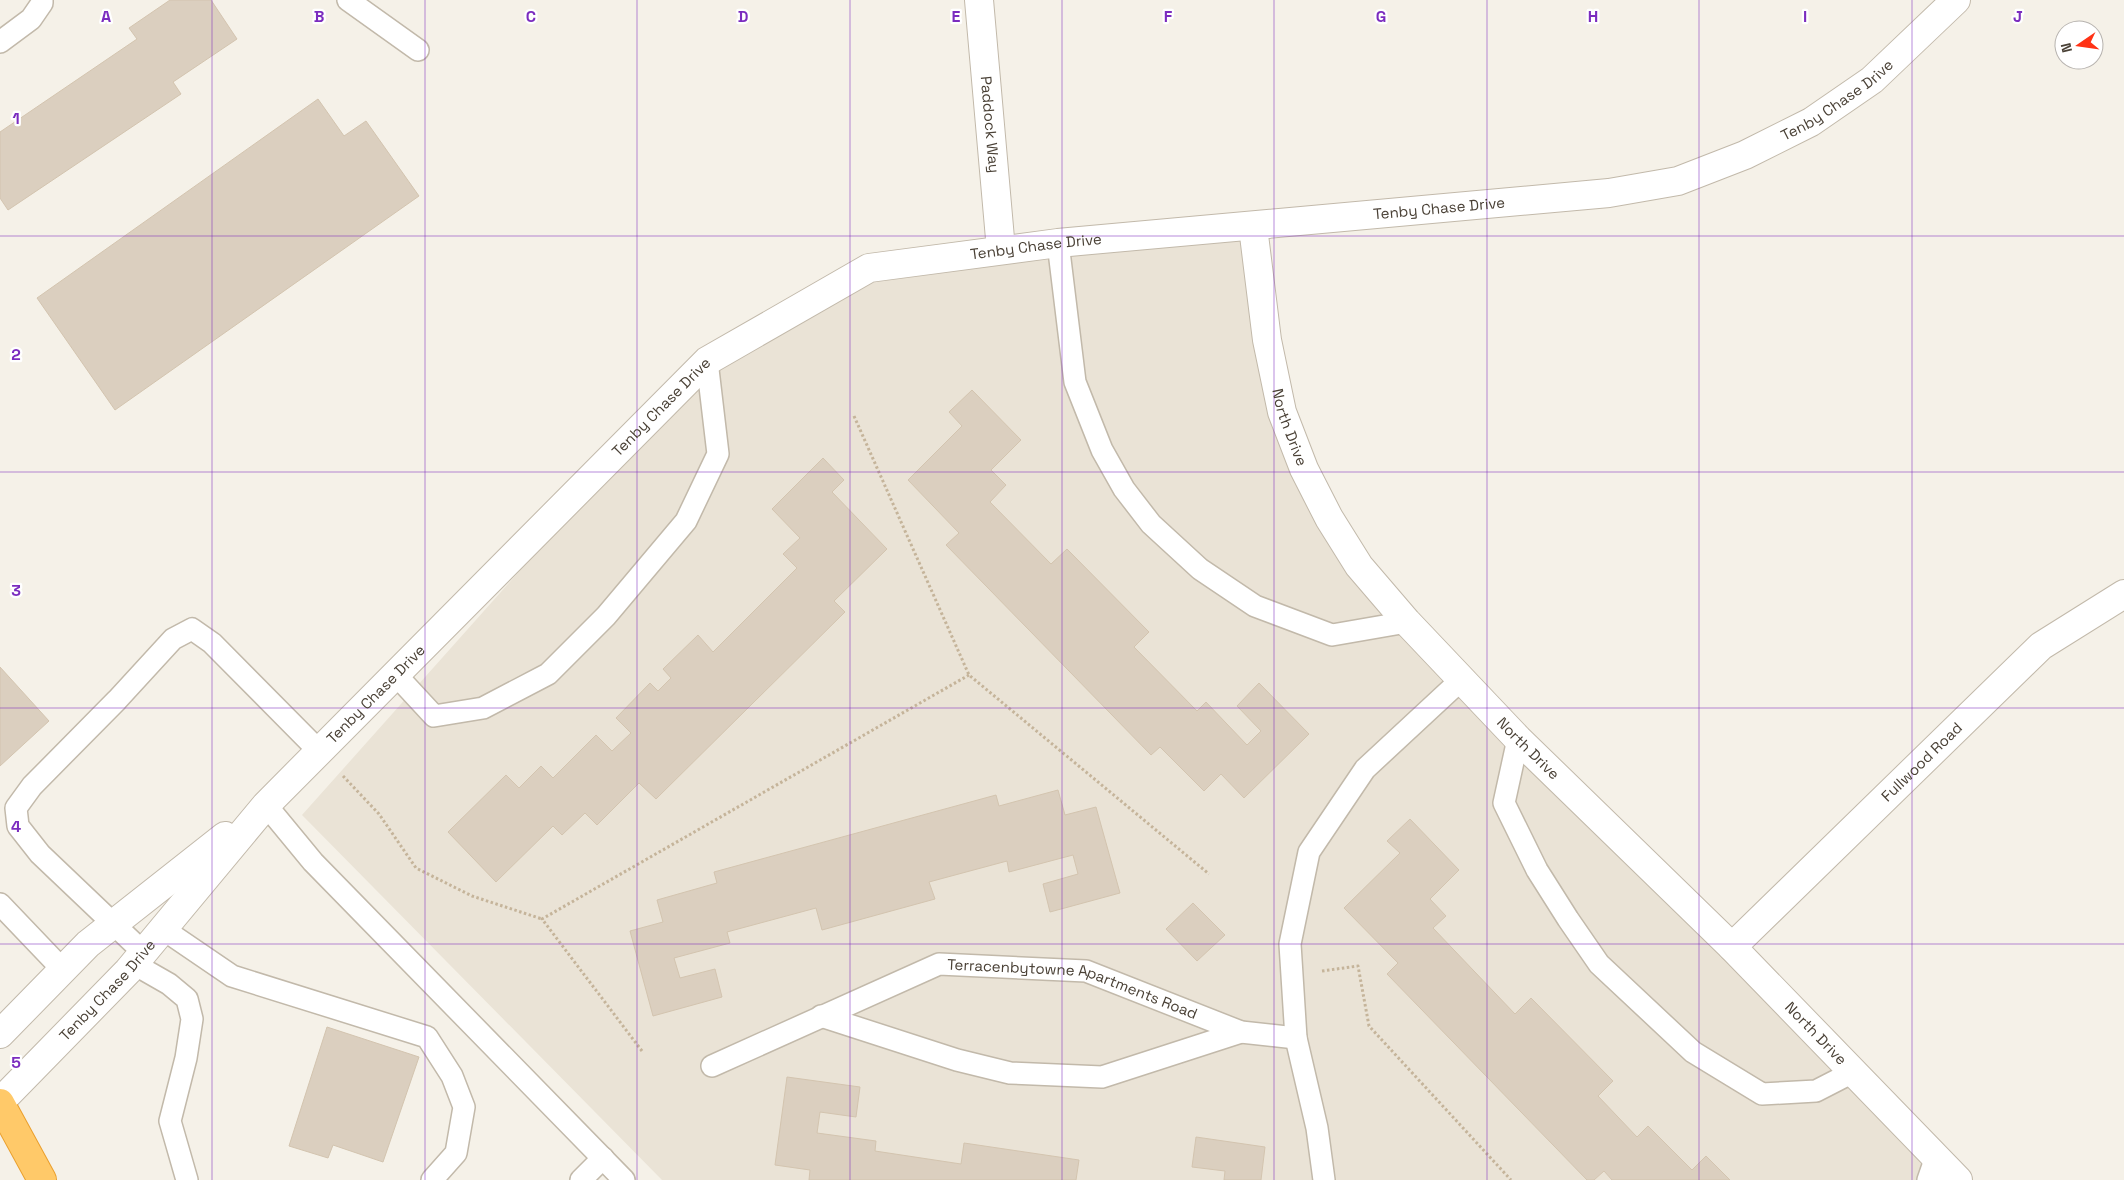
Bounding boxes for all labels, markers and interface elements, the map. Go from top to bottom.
text: A [101,6,111,27]
text: B [314,6,324,27]
text: C [526,6,536,27]
text: D [738,6,748,27]
text: E [952,6,961,27]
text: F [1164,6,1173,27]
text: G [1376,6,1386,27]
text: H [1588,6,1598,27]
text: I [1803,6,1807,27]
text: J [2013,6,2023,27]
north arrow [2054,20,2104,70]
text: N [2057,41,2076,55]
street label: Tenby Chase Drive [1778,55,1897,144]
street label: Paddock Way [977,75,1004,174]
text: 1 [12,108,20,129]
street label: Tenby Chase Drive [1372,192,1506,223]
street label: Tenby Chase Drive [969,229,1103,264]
text: 2 [11,344,21,365]
street label: Tenby Chase Drive [608,353,714,460]
street label: North Drive [1268,387,1312,469]
text: 3 [11,580,21,601]
street label: Tenby Chase Drive [322,640,429,748]
street label: North Drive [1493,713,1564,783]
street label: Fullwood Road [1877,718,1966,805]
text: 4 [11,816,21,837]
street label: Tenby Chase Drive [55,935,159,1045]
street label: Terracenbytowne Apartments Road [947,954,1200,1023]
street label: North Drive [1781,997,1851,1069]
text: 5 [11,1052,21,1073]

